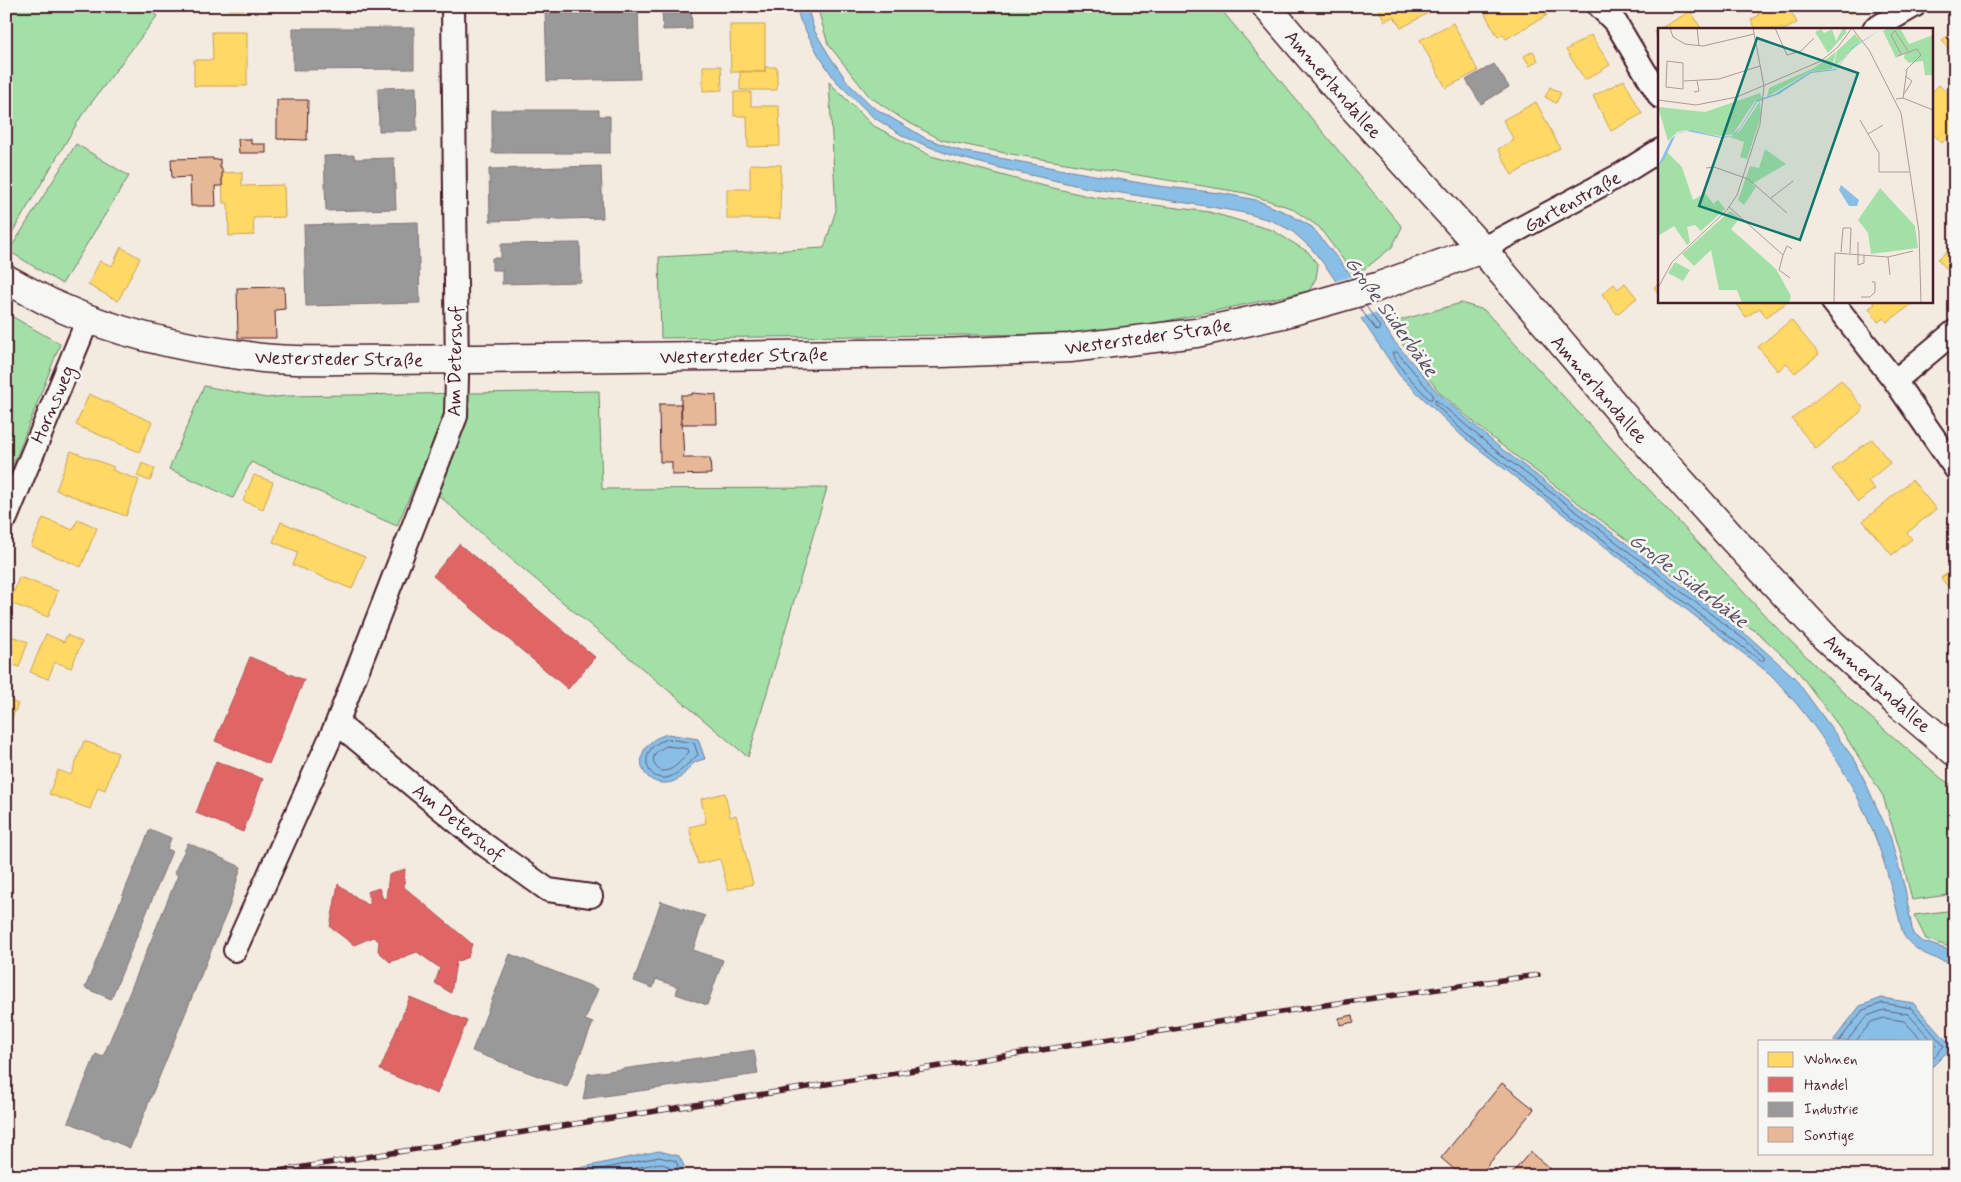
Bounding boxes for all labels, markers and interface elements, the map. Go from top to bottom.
street label: Ammerlandallee [1279,25,1387,145]
inset map [1658,28,1934,302]
street label: Gartenstraße [1520,165,1626,239]
water label: Große Süderbäke [1338,251,1444,384]
street label: Am Detershof [442,305,469,417]
street label: Westersteder Straße [1063,313,1233,362]
street label: Ammerlandallee [1545,330,1653,450]
street label: Westersteder Straße [660,343,828,370]
street label: Westersteder Straße [255,346,423,373]
street label: Hornsweg [26,362,83,448]
water label: Große Süderbäke [1623,527,1754,636]
street label: Ammerlandallee [1818,629,1936,739]
street label: Am Detershof [407,778,509,868]
legend [1758,1040,1934,1154]
text: Wohnen [1804,1050,1858,1070]
text: Handel [1804,1076,1848,1096]
text: Industrie [1804,1100,1859,1120]
text: Sonstige [1804,1126,1854,1146]

